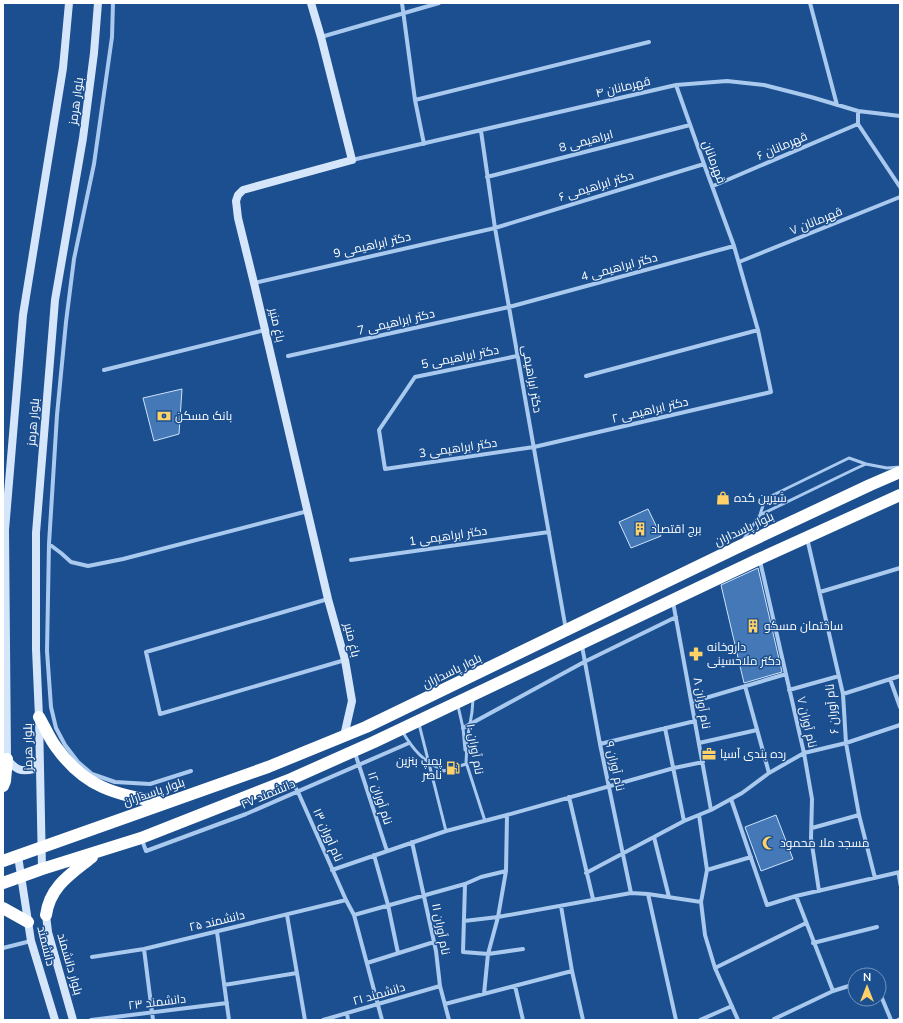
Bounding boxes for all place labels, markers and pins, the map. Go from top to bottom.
bank icon: بانک مسکن [156,408,172,424]
place label: بانک مسکن [175,408,232,424]
shop icon: شیرین کده [715,490,731,506]
place label: شیرین کده [734,490,787,506]
building icon: برج اقتصاد [632,521,648,537]
place label: برج اقتصاد [651,521,701,537]
building icon: ساختمان مسکو [745,618,761,634]
place label: ساختمان مسکو [764,618,843,634]
place label: داروخانه دکتر ملاحسینی [707,639,781,669]
pharmacy icon: داروخانه دکتر ملاحسینی [688,646,704,662]
office icon: رده بندی آسیا [701,746,717,762]
place label: رده بندی آسیا [720,746,786,762]
place label: پمپ بنزین ناصر [396,753,443,783]
fuel station icon: پمپ بنزین ناصر [445,760,461,776]
mosque icon: مسجد ملا محمود [761,835,777,851]
place label: مسجد ملا محمود [780,835,869,851]

